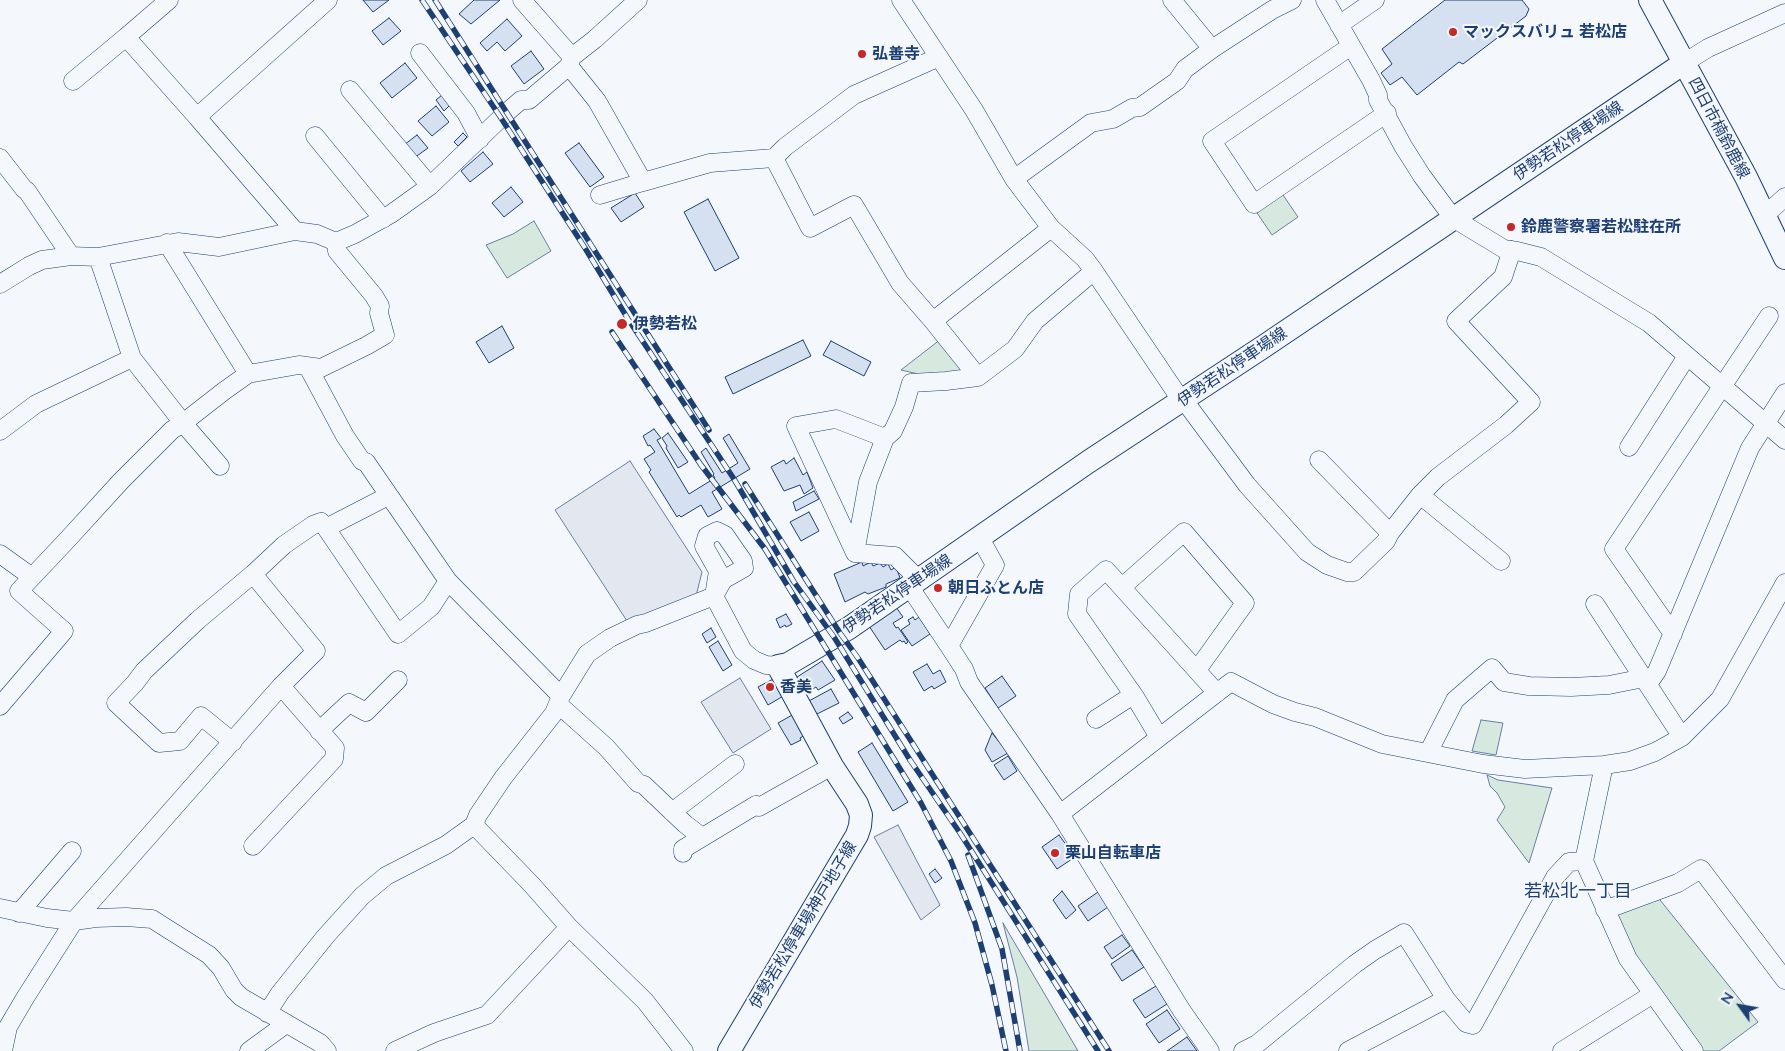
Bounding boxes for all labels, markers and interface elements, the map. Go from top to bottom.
place label: マックスバリュ 若松店 [1463,22,1627,42]
marker: マックスバリュ 若松店 [1447,26,1459,38]
place label: 弘善寺 [872,44,920,64]
marker: 弘善寺 [856,48,868,60]
street label: 四日市楠鈴鹿線 [1684,74,1754,182]
street label: 伊勢若松停車場線 [1510,97,1626,185]
place label: 鈴鹿警察署若松駐在所 [1521,217,1681,237]
marker: 鈴鹿警察署若松駐在所 [1505,221,1517,233]
place label: 伊勢若松 [633,314,697,334]
marker: 伊勢若松 [615,317,629,331]
street label: 伊勢若松停車場線 [1174,323,1290,411]
street label: 伊勢若松停車場線 [839,550,955,638]
place label: 朝日ふとん店 [948,578,1044,598]
marker: 朝日ふとん店 [932,582,944,594]
place label: 香美 [780,677,812,697]
marker: 香美 [764,681,776,693]
street label: 伊勢若松停車場神戸地子線 [745,838,861,1012]
place label: 栗山自転車店 [1065,843,1161,863]
marker: 栗山自転車店 [1049,847,1061,859]
district label: 若松北一丁目 [1524,880,1632,902]
north arrow [1715,981,1765,1031]
text: N [1717,989,1737,1007]

